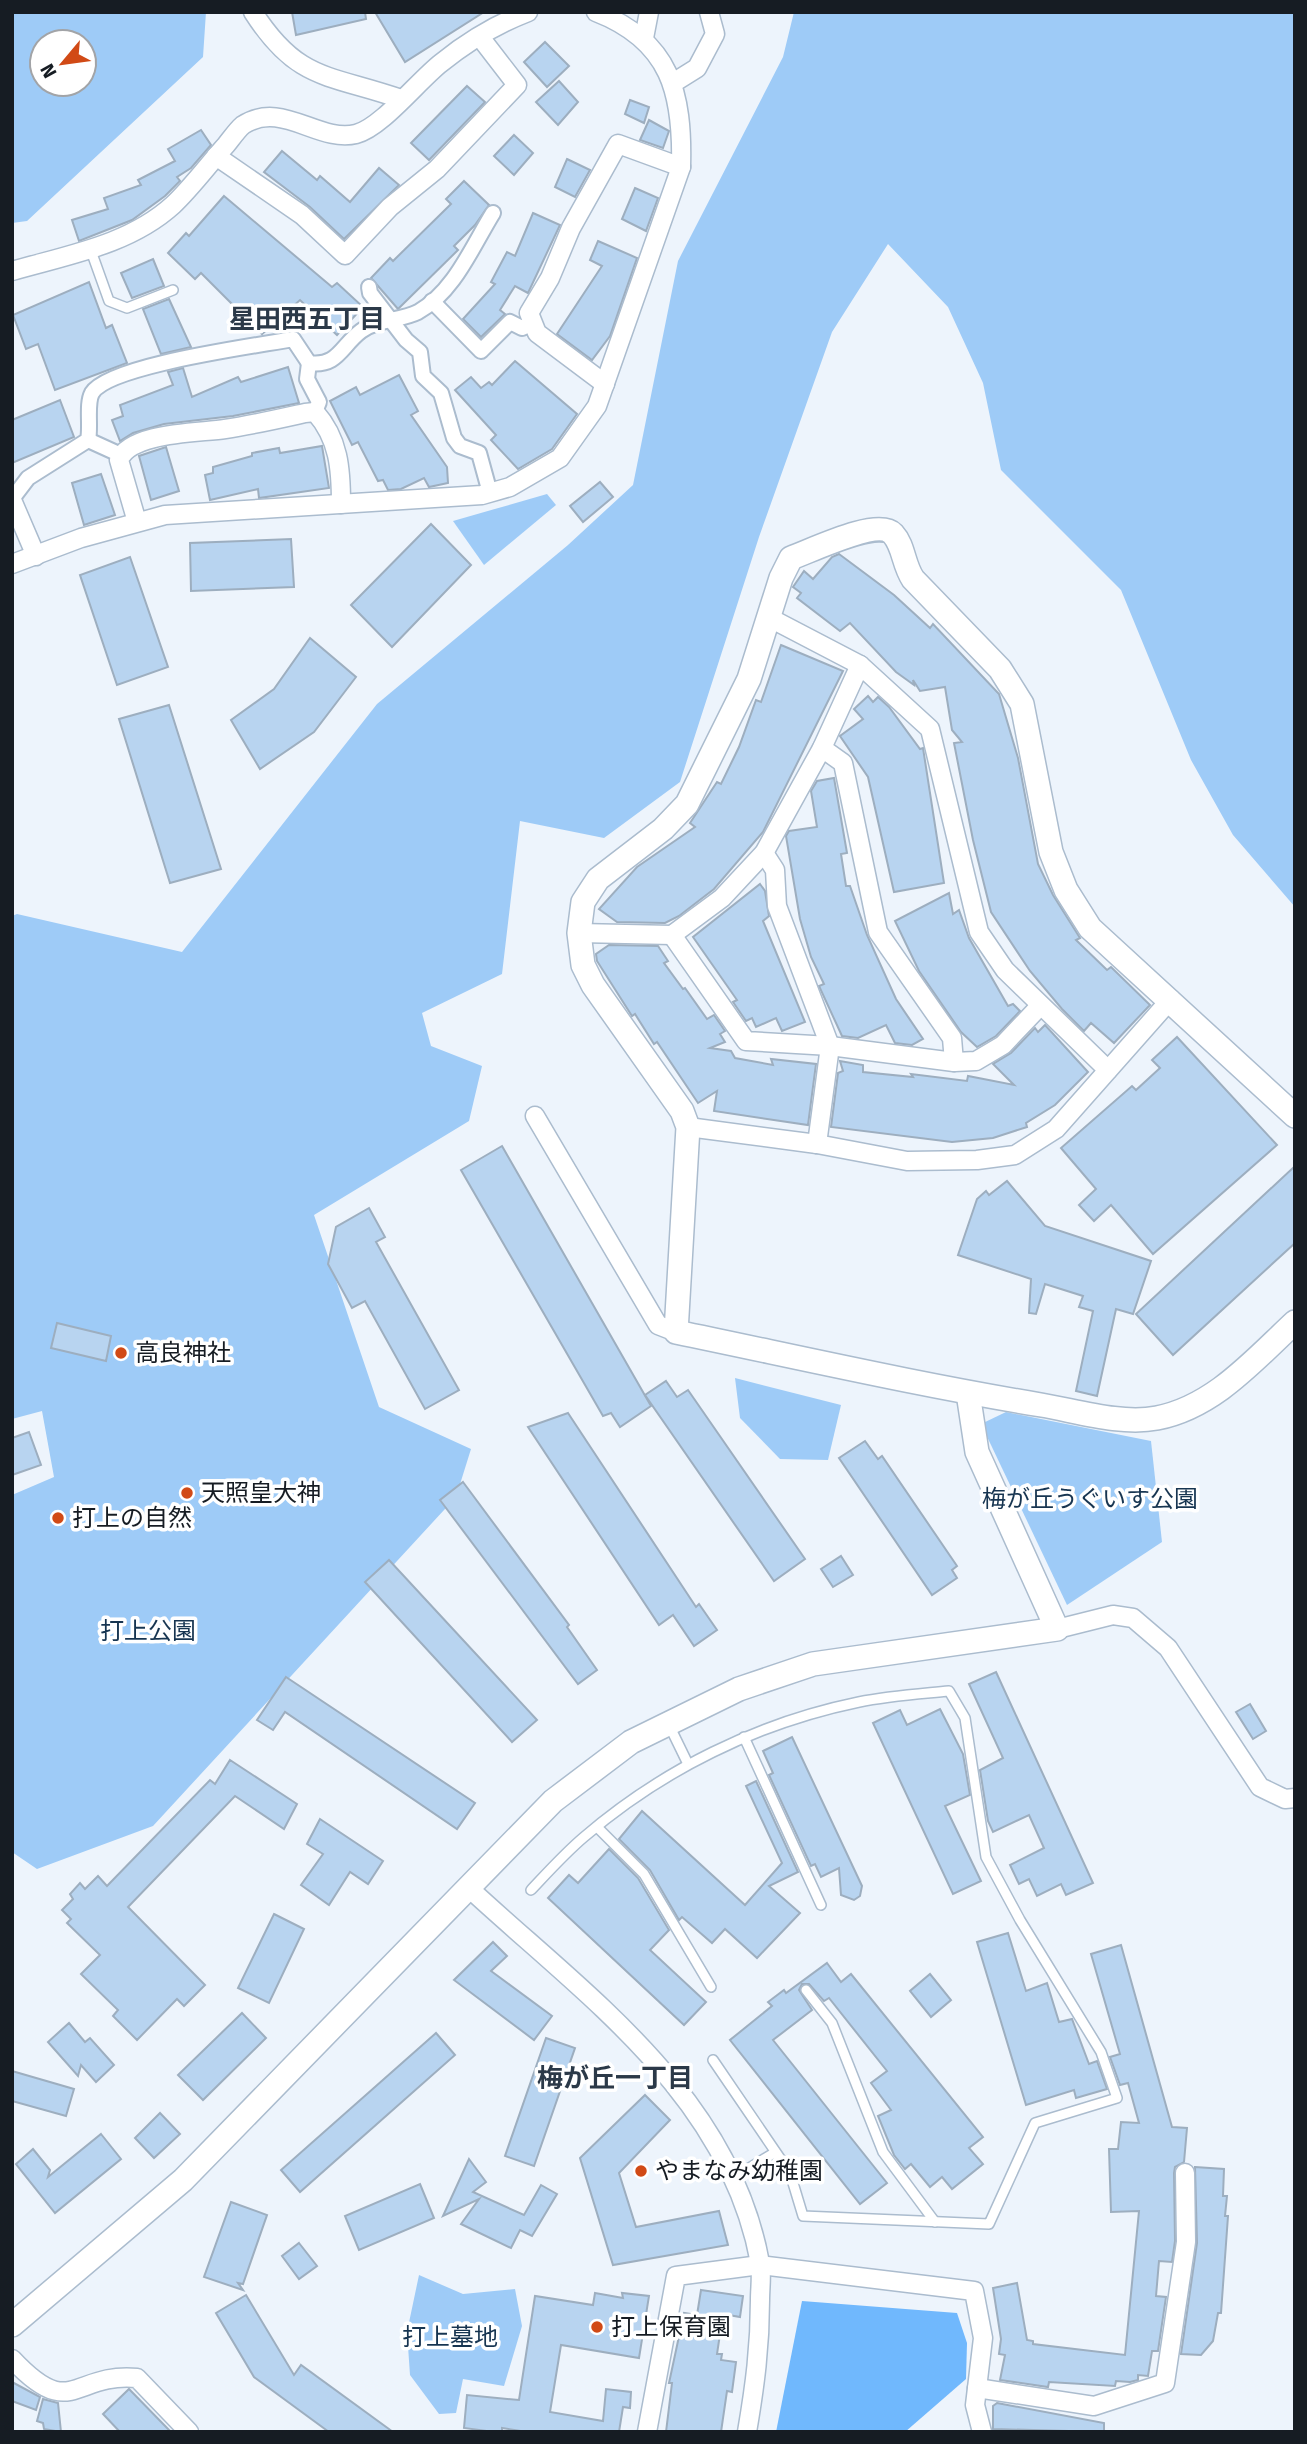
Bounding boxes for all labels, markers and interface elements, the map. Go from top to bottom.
north arrow [28,28,98,98]
text: N [35,60,62,82]
district label: 星田西五丁目 [229,304,385,335]
place label: 高良神社 [135,1339,231,1367]
marker: 高良神社 [113,1345,129,1361]
place label: 天照皇大神 [201,1479,321,1507]
marker: 天照皇大神 [179,1485,195,1501]
park label: 梅が丘うぐいす公園 [982,1485,1198,1513]
place label: 打上の自然 [72,1504,192,1532]
marker: 打上の自然 [50,1510,66,1526]
park label: 打上公園 [100,1617,196,1645]
district label: 梅が丘一丁目 [537,2063,693,2094]
place label: やまなみ幼稚園 [655,2157,823,2185]
marker: やまなみ幼稚園 [633,2163,649,2179]
place label: 打上保育園 [611,2313,731,2341]
marker: 打上保育園 [589,2319,605,2335]
park label: 打上墓地 [402,2323,498,2351]

